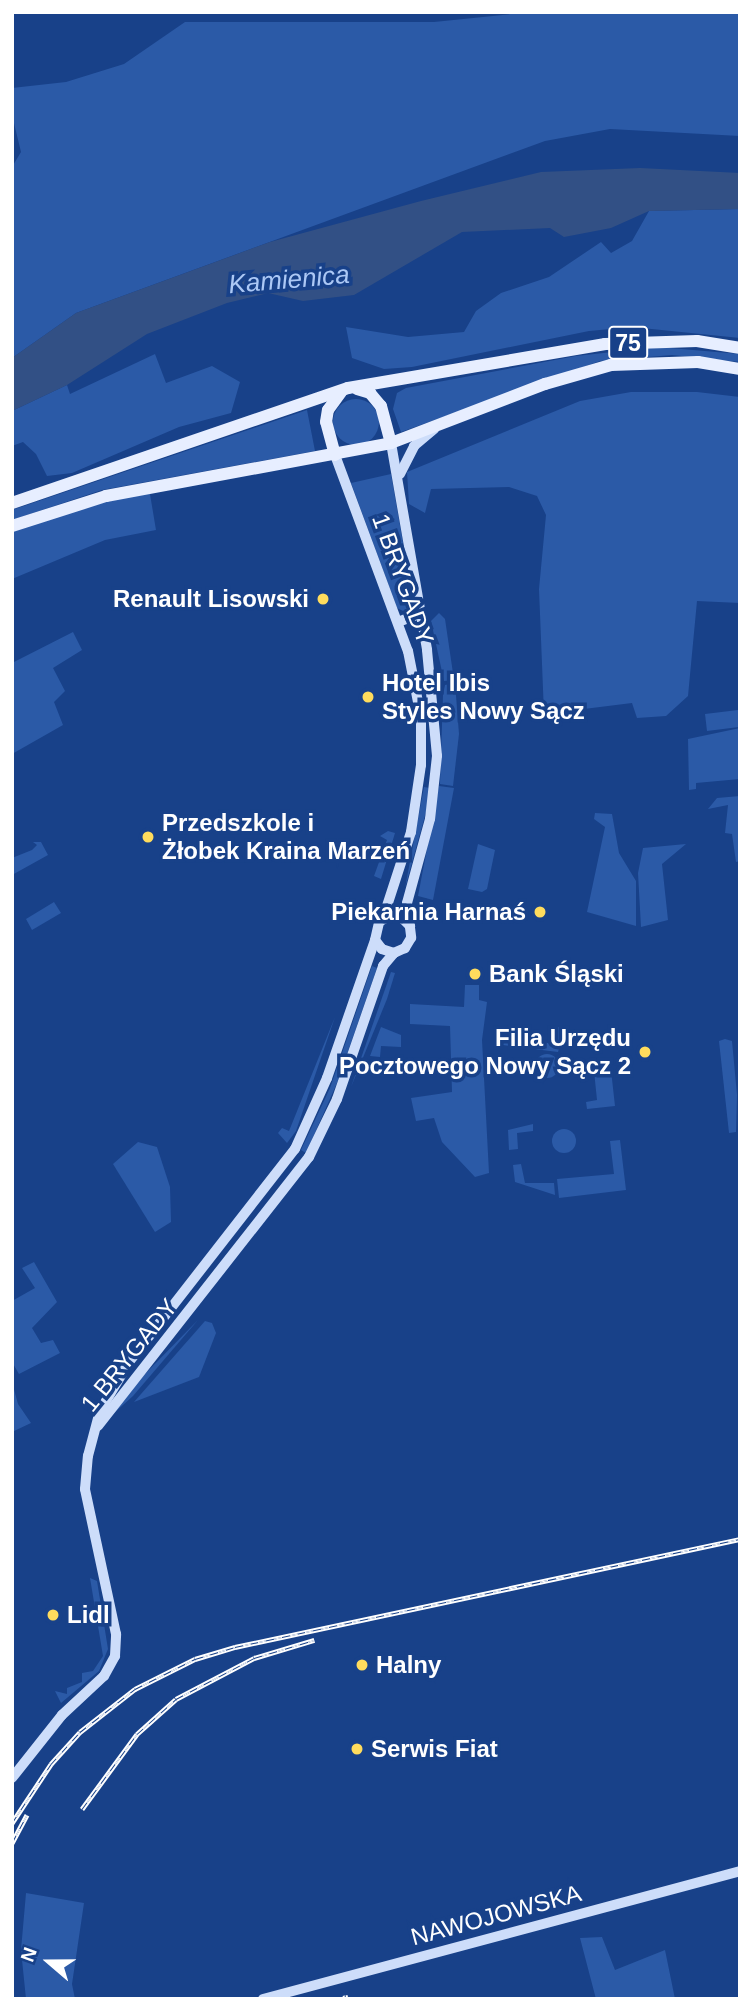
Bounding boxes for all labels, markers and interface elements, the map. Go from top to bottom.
water label: Kamienica [227,259,351,301]
road number: 75 [607,324,649,362]
street label: 1 BRYGADY [366,510,440,648]
place label: Renault Lisowski [113,585,309,613]
marker: Renault Lisowski [315,591,331,607]
place label: Hotel Ibis Styles Nowy Sącz [382,669,585,725]
marker: Hotel Ibis Styles Nowy Sącz [360,689,376,705]
place label: Przedszkole i Żłobek Kraina Marzeń [162,809,410,865]
marker: Przedszkole i Żłobek Kraina Marzeń [140,829,156,845]
place label: Piekarnia Harnaś [331,898,526,926]
marker: Piekarnia Harnaś [532,904,548,920]
place label: Bank Śląski [489,960,624,988]
marker: Bank Śląski [467,966,483,982]
place label: Filia Urzędu Pocztowego Nowy Sącz 2 [339,1024,631,1080]
marker: Filia Urzędu Pocztowego Nowy Sącz 2 [637,1044,653,1060]
street label: 1 BRYGADY [75,1293,183,1417]
place label: Lidl [67,1601,110,1629]
marker: Lidl [45,1607,61,1623]
place label: Halny [376,1651,441,1679]
marker: Halny [354,1657,370,1673]
place label: Serwis Fiat [371,1735,498,1763]
marker: Serwis Fiat [349,1741,365,1757]
street label: NAWOJOWSKA [408,1878,584,1952]
north arrow [14,1927,84,1997]
text: N [17,1945,41,1965]

